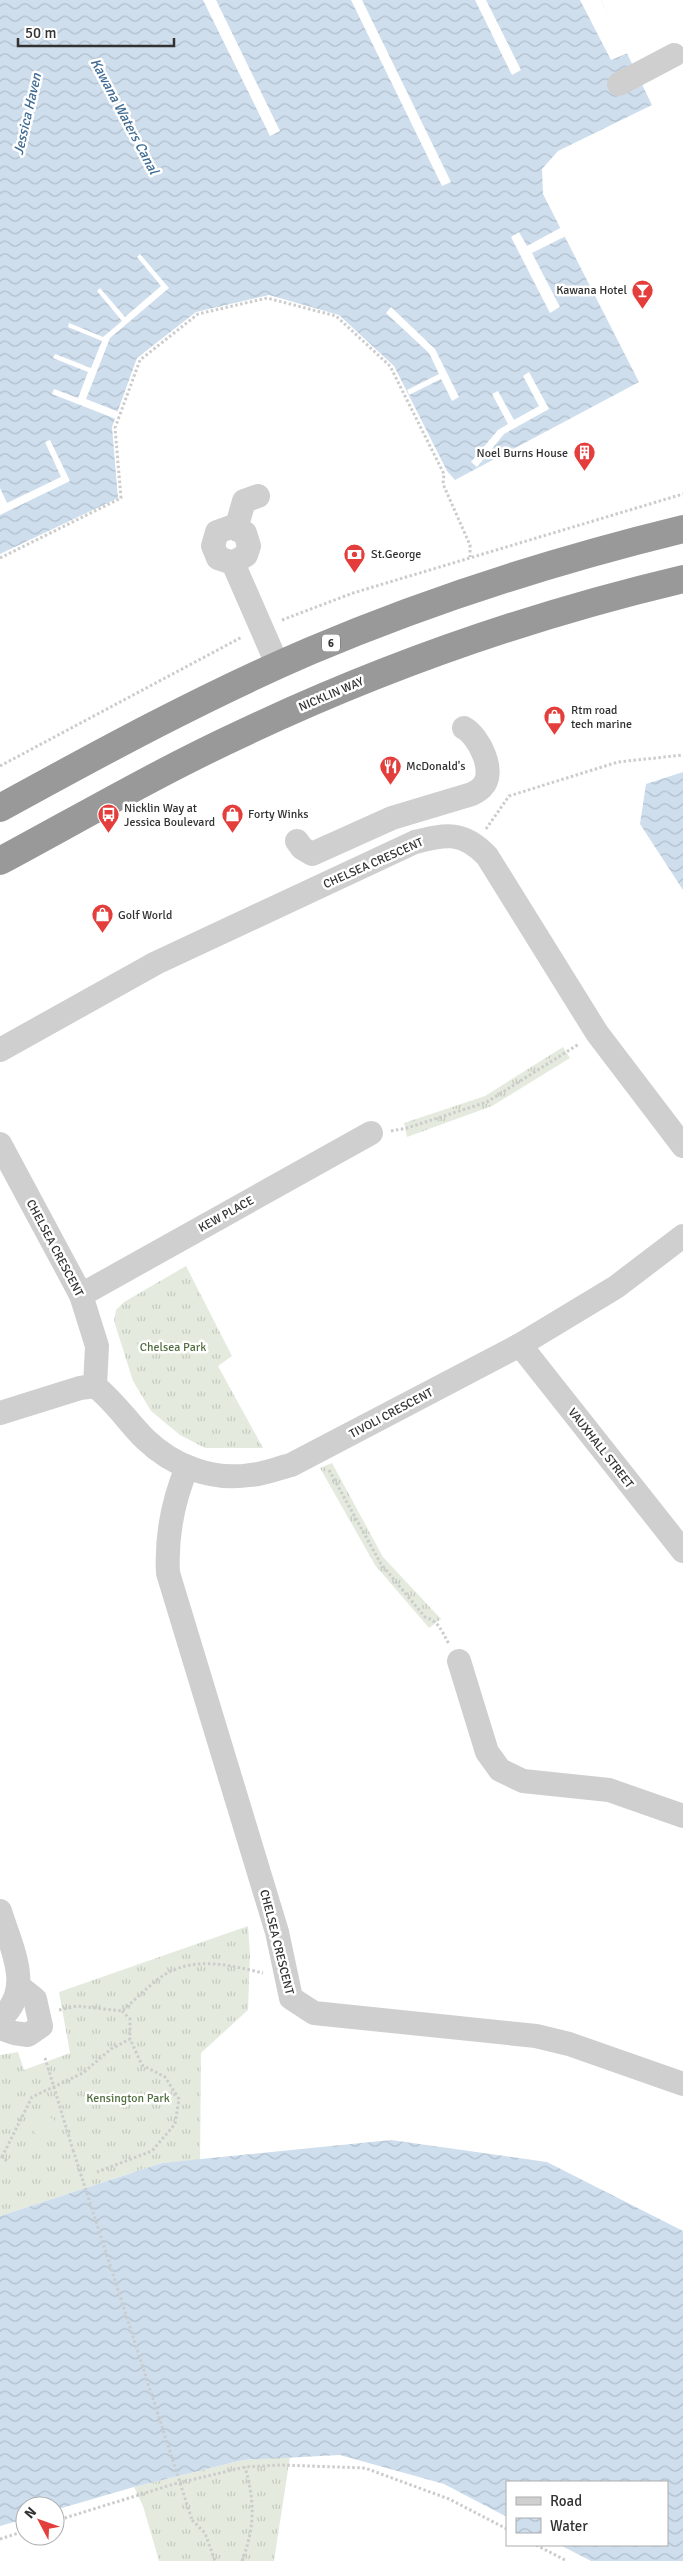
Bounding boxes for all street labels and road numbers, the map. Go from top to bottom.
road number: 6 [322,634,340,651]
street label: NICKLIN WAY [296,674,366,715]
street label: CHELSEA CRESCENT [321,835,426,892]
street label: KEW PLACE [196,1193,257,1236]
street label: CHELSEA CRESCENT [23,1197,86,1299]
street label: TIVOLI CRESCENT [347,1385,436,1442]
street label: VAUXHALL STREET [565,1405,637,1491]
street label: CHELSEA CRESCENT [256,1888,297,1996]

